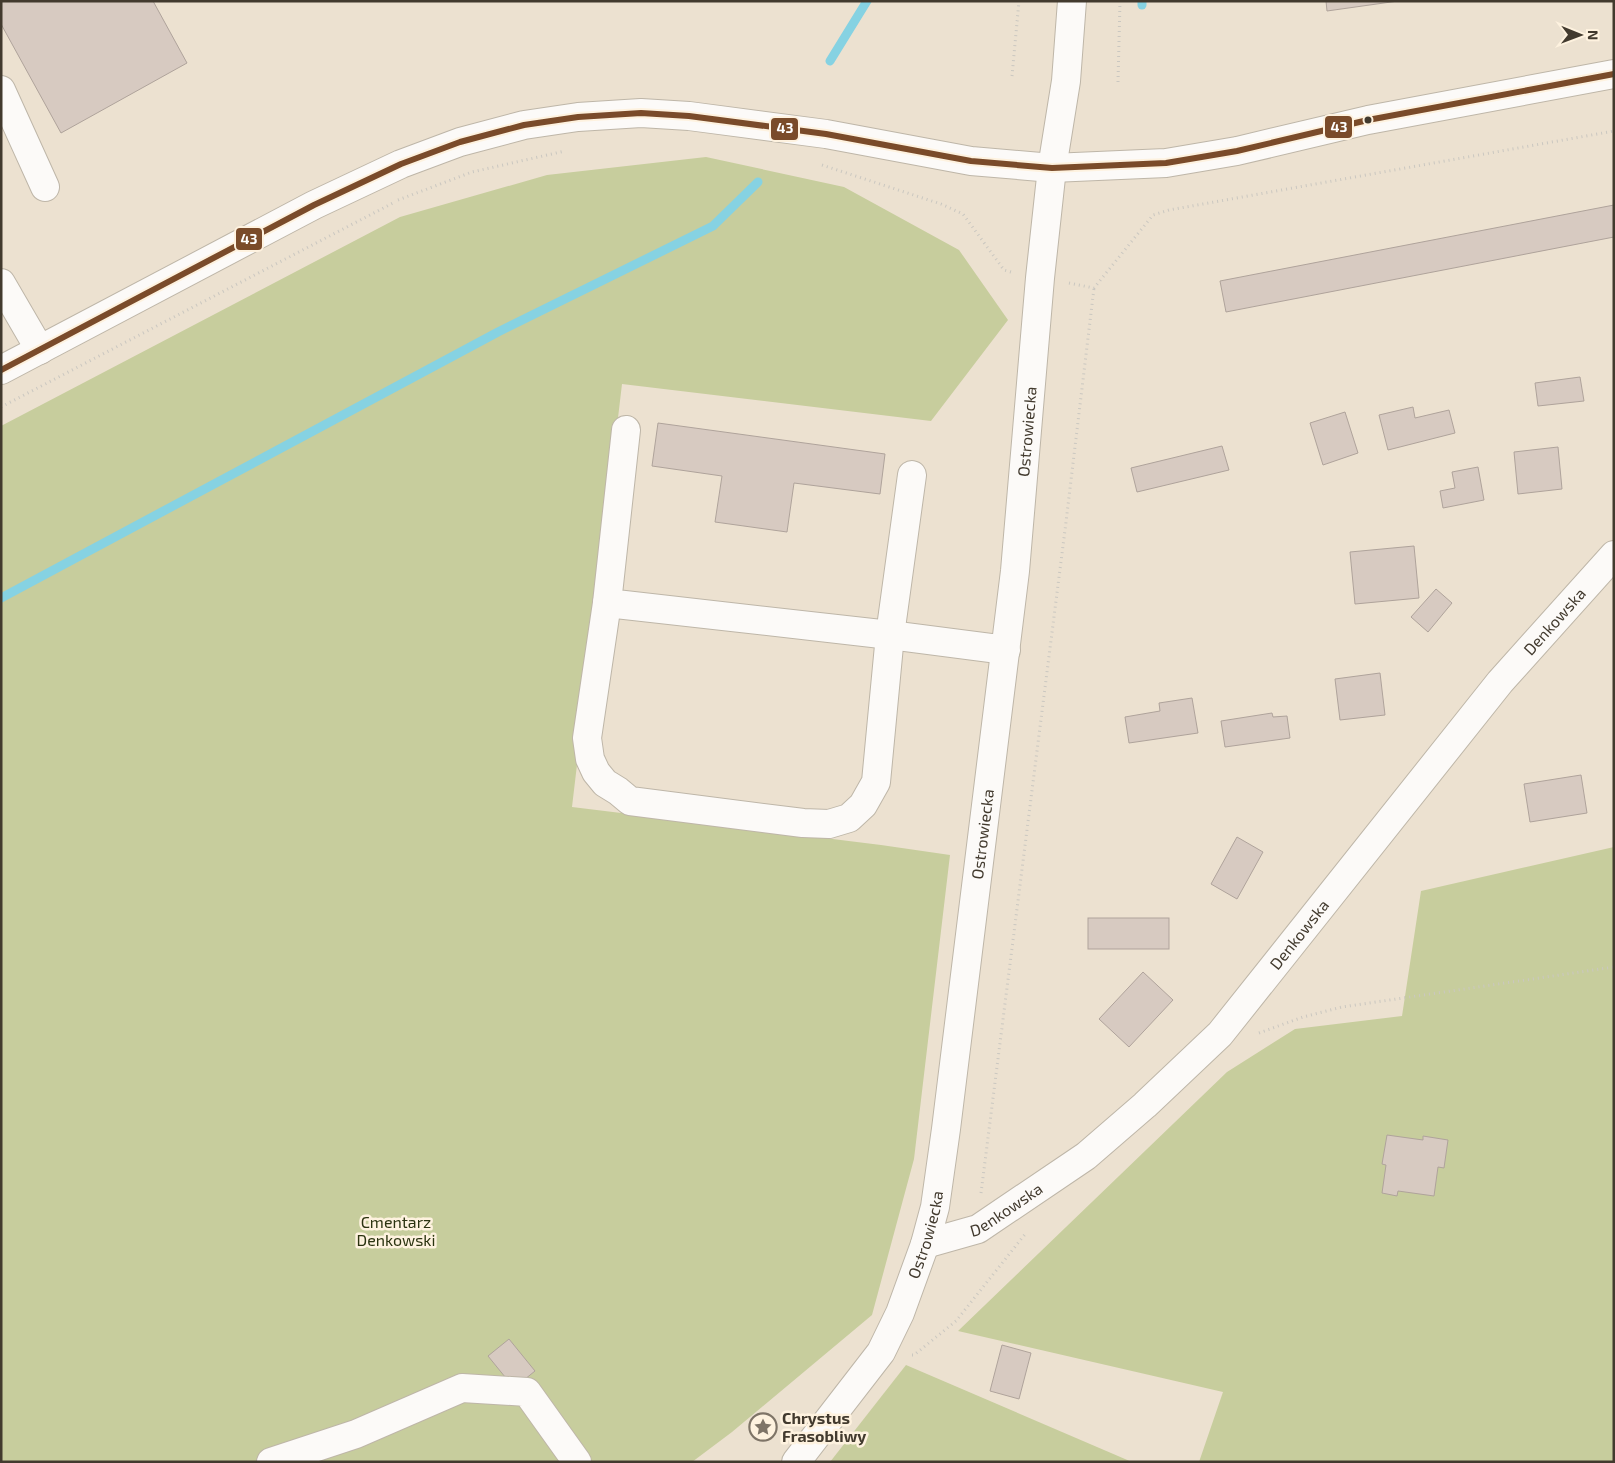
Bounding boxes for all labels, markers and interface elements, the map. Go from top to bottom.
north arrow [1555,10,1605,60]
text: N [1585,30,1602,40]
line badge: 43 [1324,115,1353,139]
unlabelled marker [1363,115,1373,125]
line badge: 43 [770,117,799,141]
text: 43 [1331,118,1347,135]
text: 43 [777,119,793,136]
line badge: 43 [235,227,263,251]
text: 43 [241,230,257,247]
street label: Ostrowiecka [1013,386,1040,478]
street label: Denkowska [1519,583,1589,659]
street label: Ostrowiecka [967,788,997,880]
street label: Denkowska [1265,895,1332,973]
street label: Denkowska [968,1178,1046,1240]
street label: Ostrowiecka [903,1190,946,1281]
park label: Cmentarz Denkowski [357,1212,435,1249]
place label: Chrystus Frasobliwy [782,1408,866,1446]
place icon: Chrystus Frasobliwy [748,1412,778,1442]

